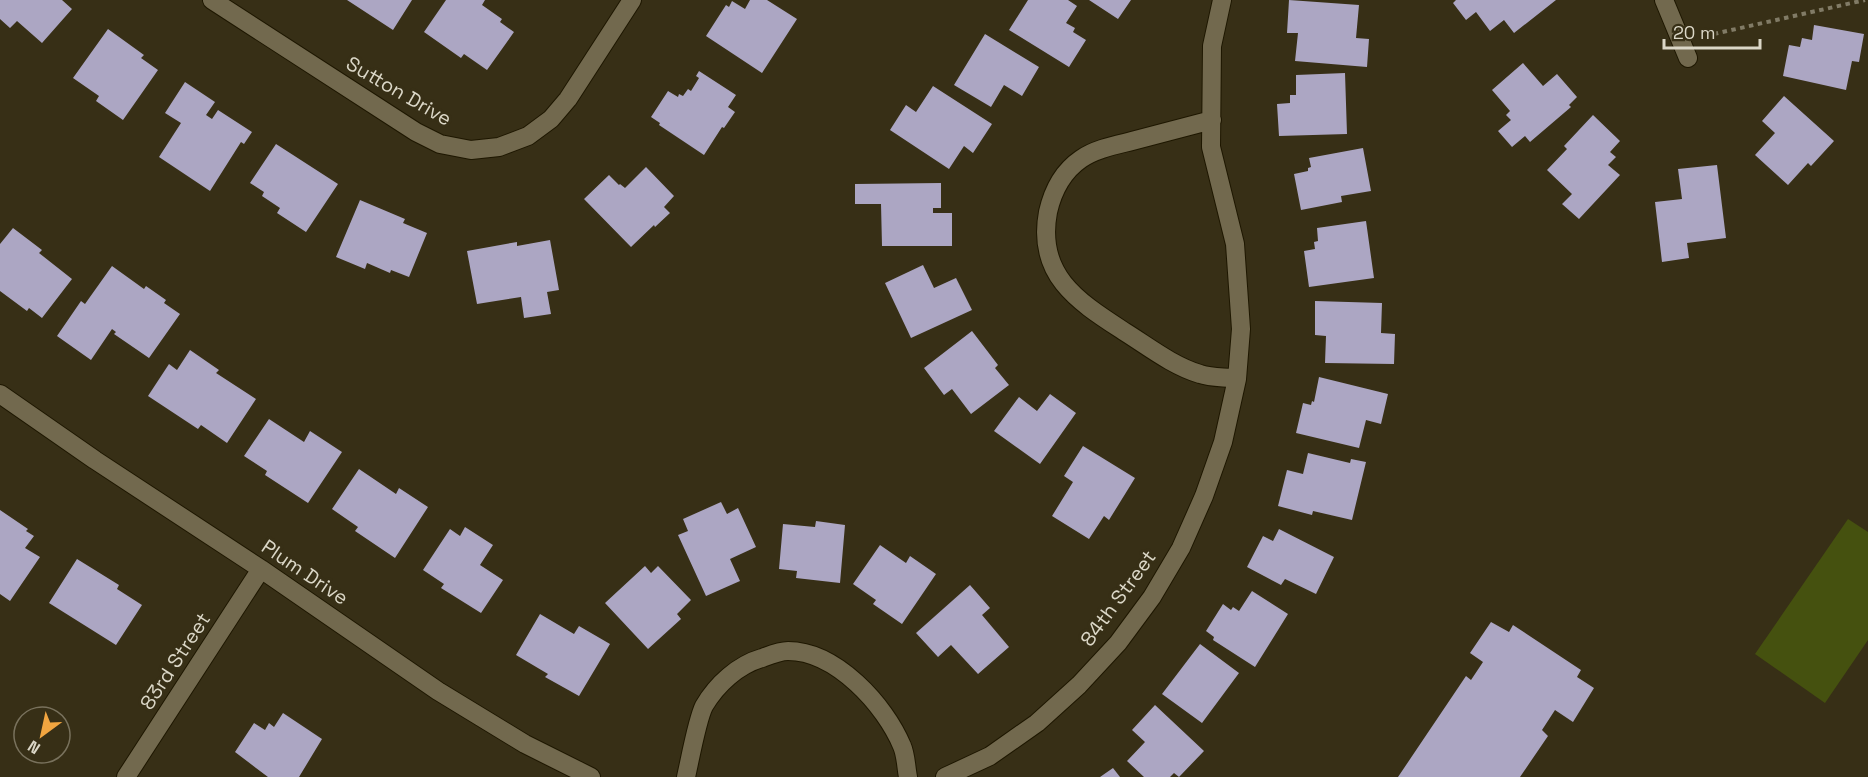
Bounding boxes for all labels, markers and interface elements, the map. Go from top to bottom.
scale bar [1664,12,1760,50]
text: 20 m [1673,21,1716,44]
street label: Sutton Drive [341,50,457,132]
street label: Plum Drive [257,533,353,611]
street label: 84th Street [1074,545,1162,651]
street label: 83rd Street [134,607,216,715]
north arrow [12,705,72,765]
text: N [24,735,44,759]

